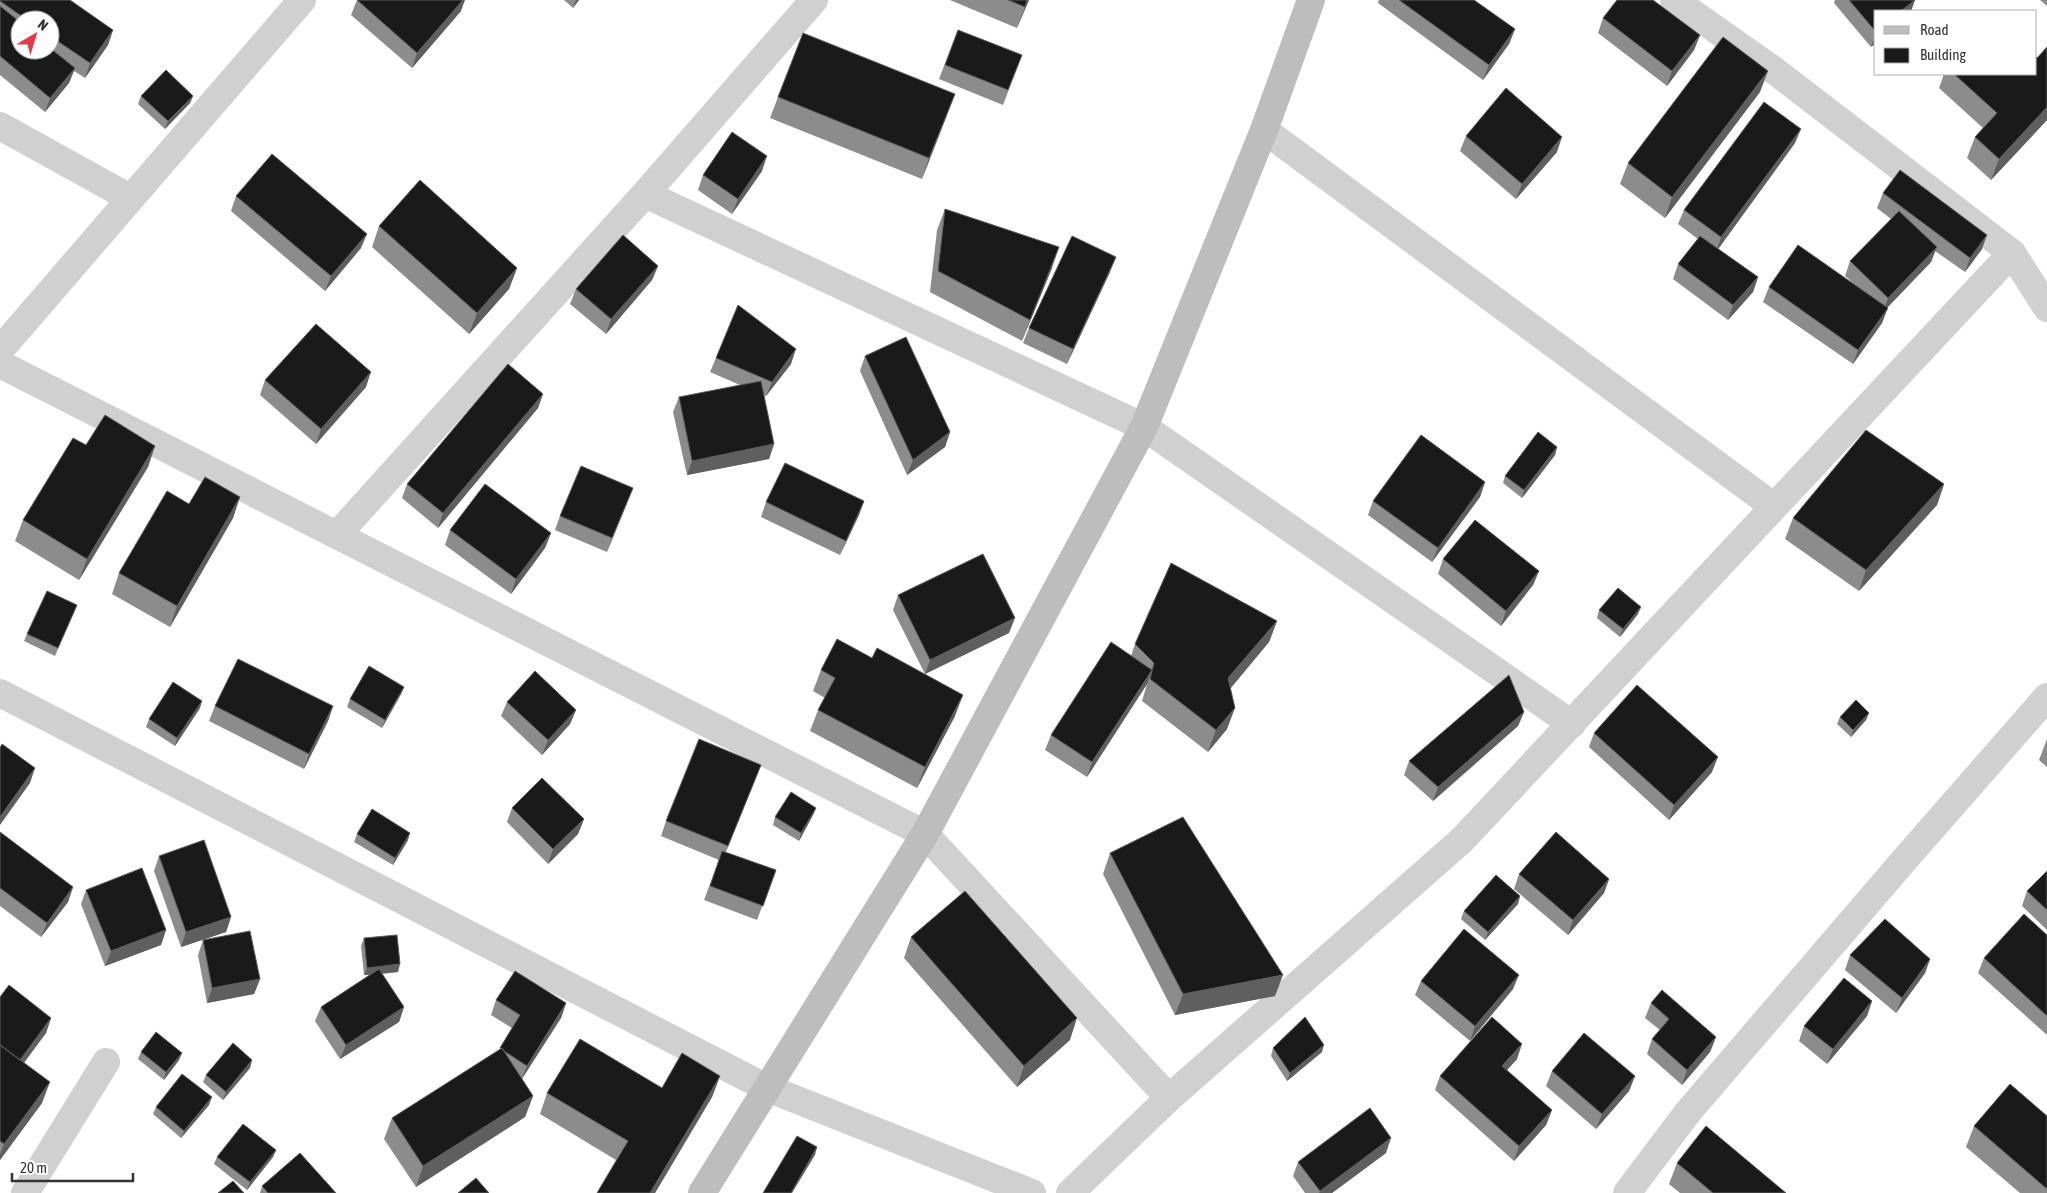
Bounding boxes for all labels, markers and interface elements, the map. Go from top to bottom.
north arrow [10,10,60,60]
legend [1874,10,2037,75]
text: N [35,16,51,34]
text: Road [1920,21,1949,38]
text: Building [1920,46,1966,63]
scale bar [12,1150,134,1182]
text: 20 m [20,1159,47,1176]

